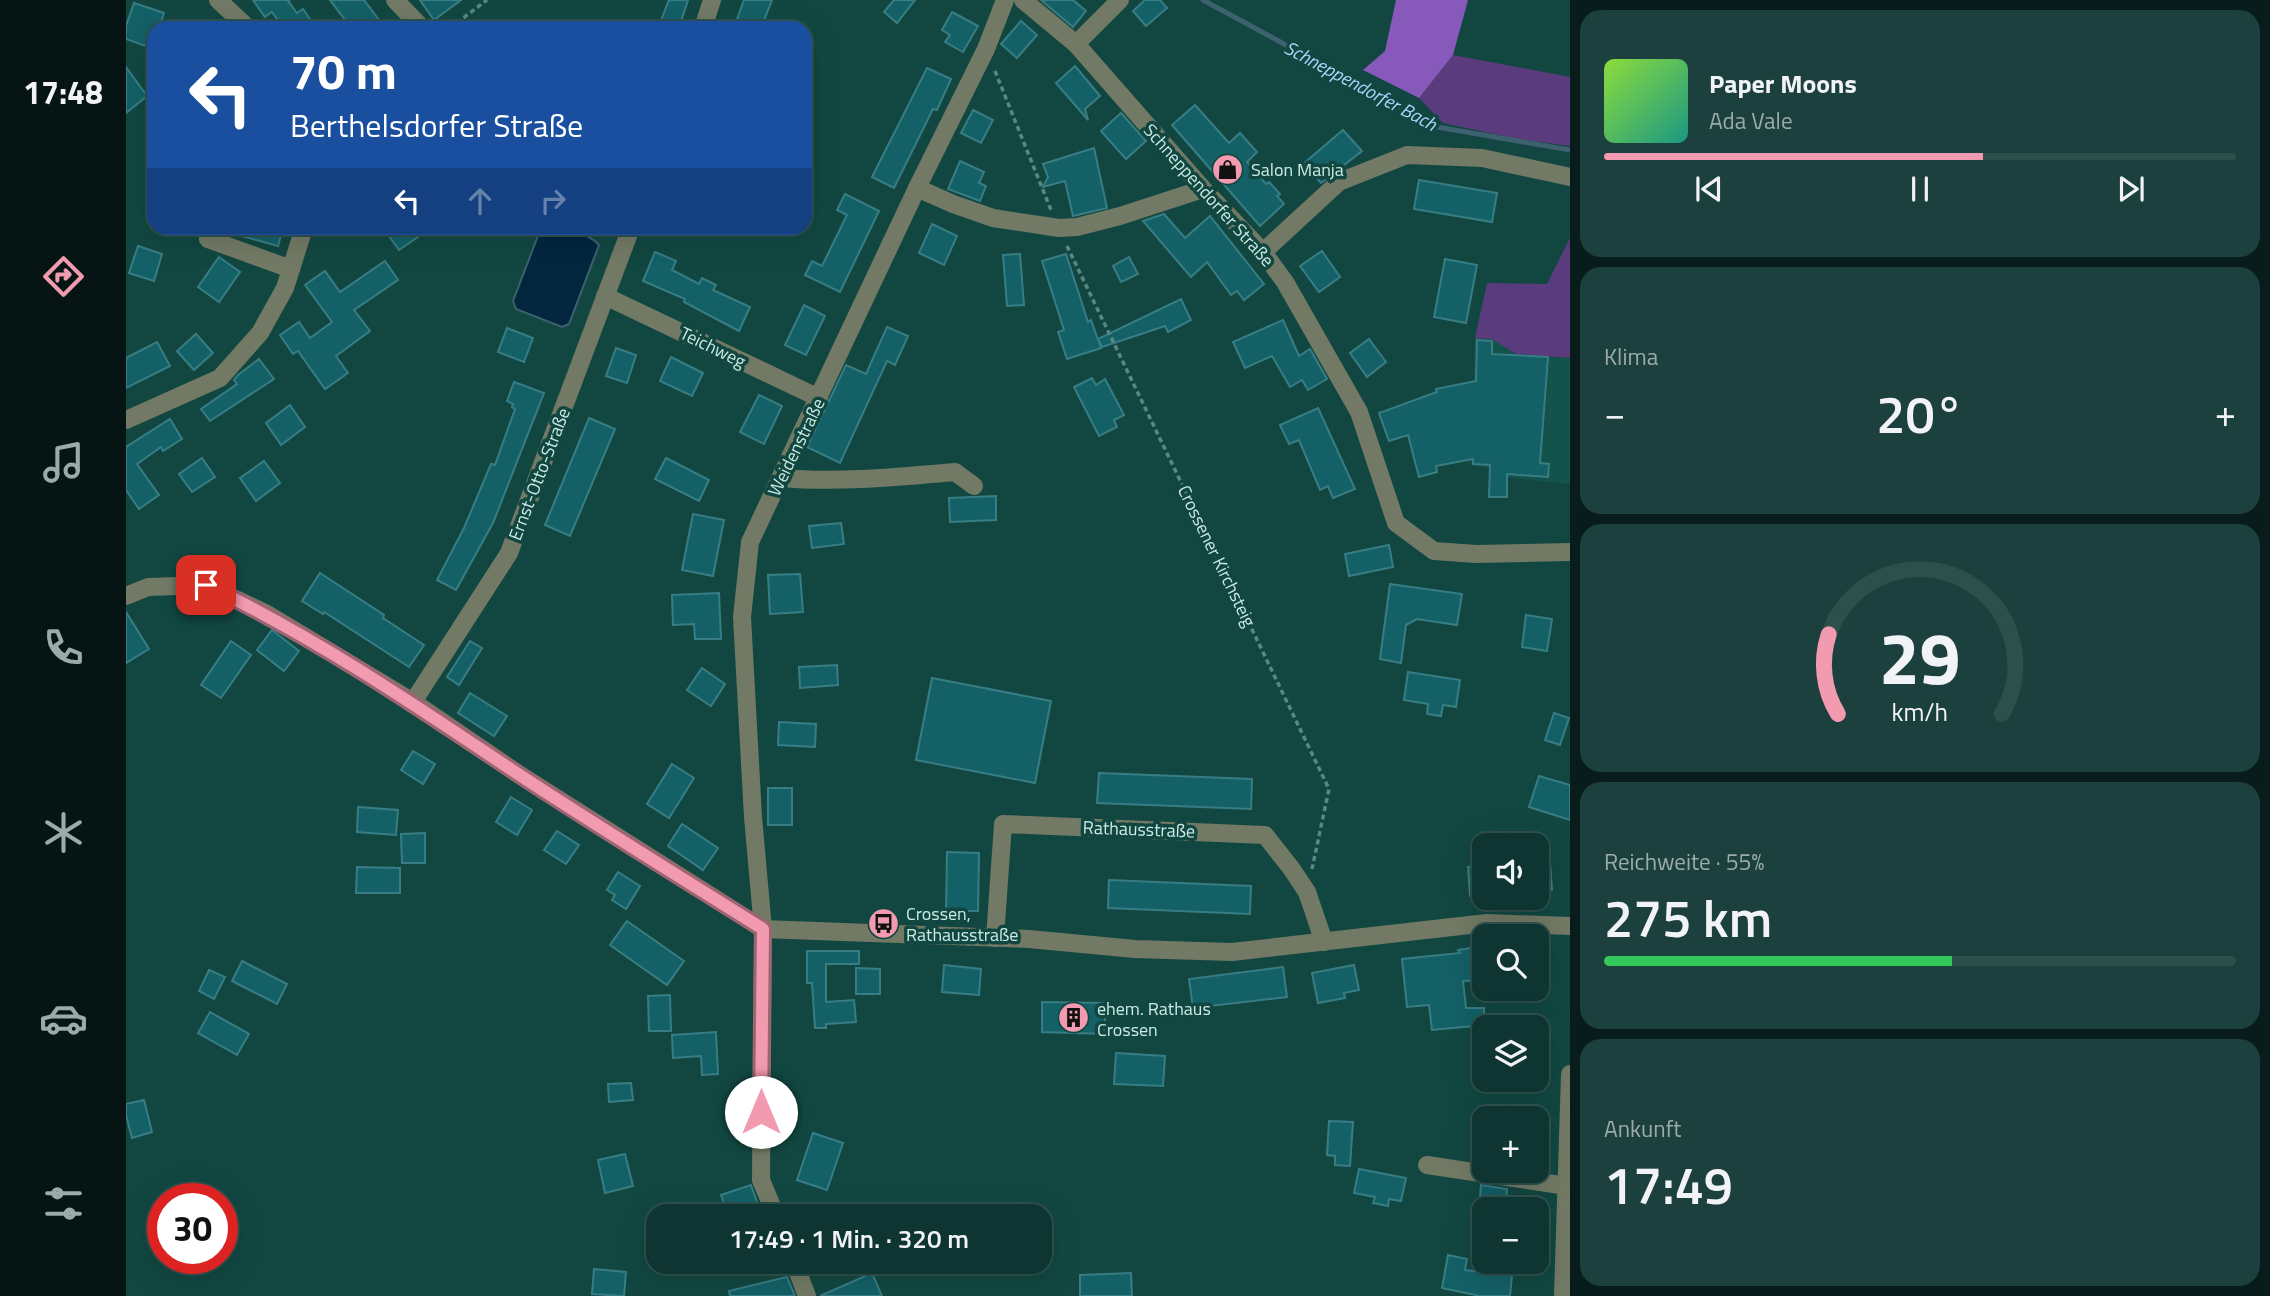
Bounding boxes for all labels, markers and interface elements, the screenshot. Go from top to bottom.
water label: Schneppendorfer Bach [1279,32,1443,138]
text: 70 m [290,33,397,108]
icon: left [175,49,266,140]
text: Paper Moons [1709,64,1857,103]
text: 17:48 [23,68,103,116]
text: Berthelsdorfer Straße [290,101,583,149]
text: Ada Vale [1709,103,1793,138]
street label: Schneppendorfer Straße [1137,117,1281,273]
shop icon: Salon Manja [1211,152,1245,186]
place label: Salon Manja [1251,156,1344,183]
icon: previous [1690,170,1728,208]
icon: pause [1901,170,1939,208]
icon: next [2112,170,2150,208]
icon: left [388,182,426,220]
icon: ahead [461,182,499,220]
icon: right [534,182,572,220]
icon: directions [39,252,88,301]
street label: Teichweg [676,319,750,375]
text: Klima [1604,339,1658,374]
text: 20° [1876,374,1964,453]
text: − [1604,384,1625,442]
text: + [2215,384,2236,442]
street label: Weidenstraße [761,393,831,501]
street label: Ernst-Otto-Straße [501,404,577,544]
icon: music [39,438,88,487]
street label: Crossener Kirchsteig [1171,481,1263,631]
pin [176,555,236,615]
icon: arrive [187,566,225,604]
text: 29 [1879,602,1961,712]
icon: phone [39,623,88,672]
text: km/h [1892,693,1948,731]
icon: climate [39,808,88,857]
street label: Rathausstraße [1082,814,1196,844]
map controls [1472,833,1549,1274]
button: sound [1472,833,1549,910]
text: Reichweite · 55% [1604,844,1764,879]
text: 275 km [1604,878,1772,957]
place label: Crossen, Rathausstraße [906,900,1018,948]
bus stop icon: Crossen, Rathausstraße [866,906,900,940]
button: search [1472,924,1549,1001]
icon: car [39,994,88,1043]
place label: ehem. Rathaus Crossen [1097,995,1211,1043]
building icon: ehem. Rathaus Crossen [1057,1001,1091,1035]
button: layers [1472,1015,1549,1092]
position arrow [724,1075,798,1149]
button: + [1472,1106,1549,1183]
text: Ankunft [1604,1111,1681,1146]
text: 17:49 [1604,1145,1733,1224]
icon: filters [39,1179,88,1228]
speed limit sign: 30 [147,1183,238,1274]
button: − [1472,1197,1549,1274]
text: 17:49 · 1 Min. · 320 m [729,1219,969,1258]

